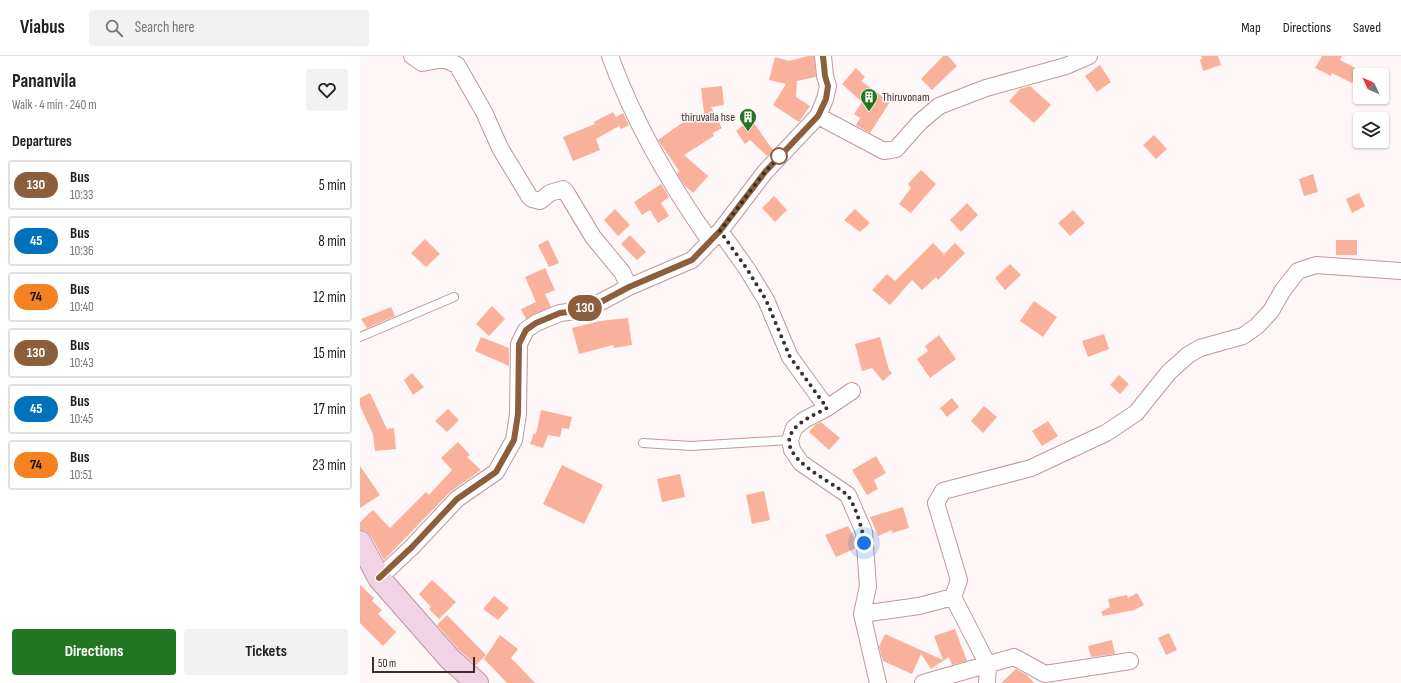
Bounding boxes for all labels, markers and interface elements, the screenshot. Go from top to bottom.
search box [89,10,369,46]
text: Viabus [20,16,65,39]
icon: search [103,17,125,39]
text: Search here [135,18,194,37]
text: Map [1241,19,1261,36]
text: Directions [1283,19,1331,36]
text: Saved [1353,19,1381,36]
north arrow [1353,68,1389,104]
map controls [1353,68,1389,148]
button: heart [306,69,348,111]
text: Pananvila [12,70,76,93]
building icon: Thiruvonam [859,87,879,112]
place label: Thiruvonam [882,90,930,105]
text: Walk · 4 min · 240 m [12,97,97,113]
building icon: thiruvalla hse [738,107,758,132]
place label: thiruvalla hse [681,110,735,125]
button: layers [1353,112,1389,148]
text: Departures [12,132,72,151]
unlabelled marker [770,147,788,165]
text: Bus [70,168,89,187]
text: 130 [27,176,45,193]
text: 5 min [319,176,346,195]
text: 10:33 [70,187,94,203]
text: Bus [70,224,89,243]
text: 45 [30,232,42,249]
text: 8 min [318,232,346,251]
text: 10:36 [70,243,94,259]
text: Bus [70,280,89,299]
text: 74 [30,288,42,305]
text: 12 min [313,288,346,307]
line badge: 130 [562,295,608,321]
text: 10:40 [70,299,94,315]
text: 130 [576,299,594,316]
text: Bus [70,336,89,355]
text: 130 [27,344,45,361]
text: 15 min [314,344,346,363]
text: 10:43 [70,355,94,371]
text: Bus [70,392,89,411]
text: 45 [30,400,42,417]
text: 17 min [314,400,346,419]
text: 10:45 [70,411,93,427]
text: Bus [70,448,89,467]
text: 74 [30,456,42,473]
text: 23 min [312,456,346,475]
text: 10:51 [70,467,92,483]
your location [854,533,874,553]
button: Directions [12,629,176,675]
button: Tickets [184,629,348,675]
scale bar [372,655,475,674]
text: 50 m [378,657,396,670]

